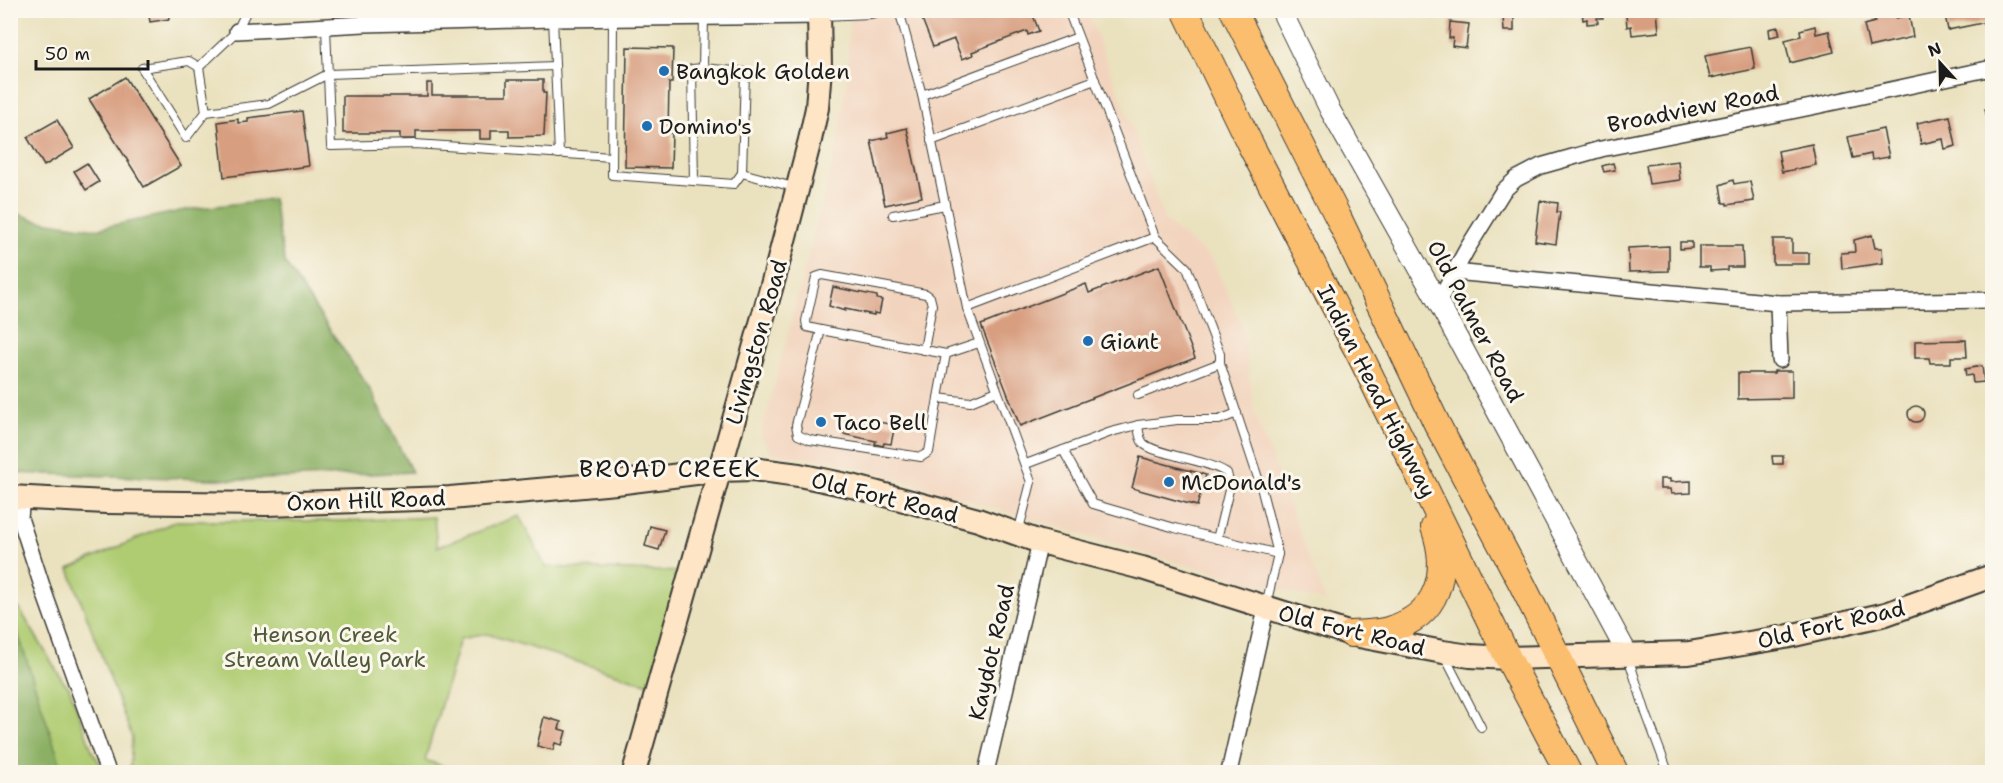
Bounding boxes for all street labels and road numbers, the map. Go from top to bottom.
street label: Broadview Road [1605,78,1781,139]
street label: Old Palmer Road [1421,235,1531,407]
street label: Livingston Road [719,256,794,428]
street label: Indian Head Highway [1310,280,1443,503]
street label: Old Fort Road [808,465,961,530]
street label: Oxon Hill Road [286,483,446,518]
street label: Kaydot Road [962,581,1021,723]
street label: Old Fort Road [1755,593,1908,656]
street label: Old Fort Road [1275,598,1428,663]

